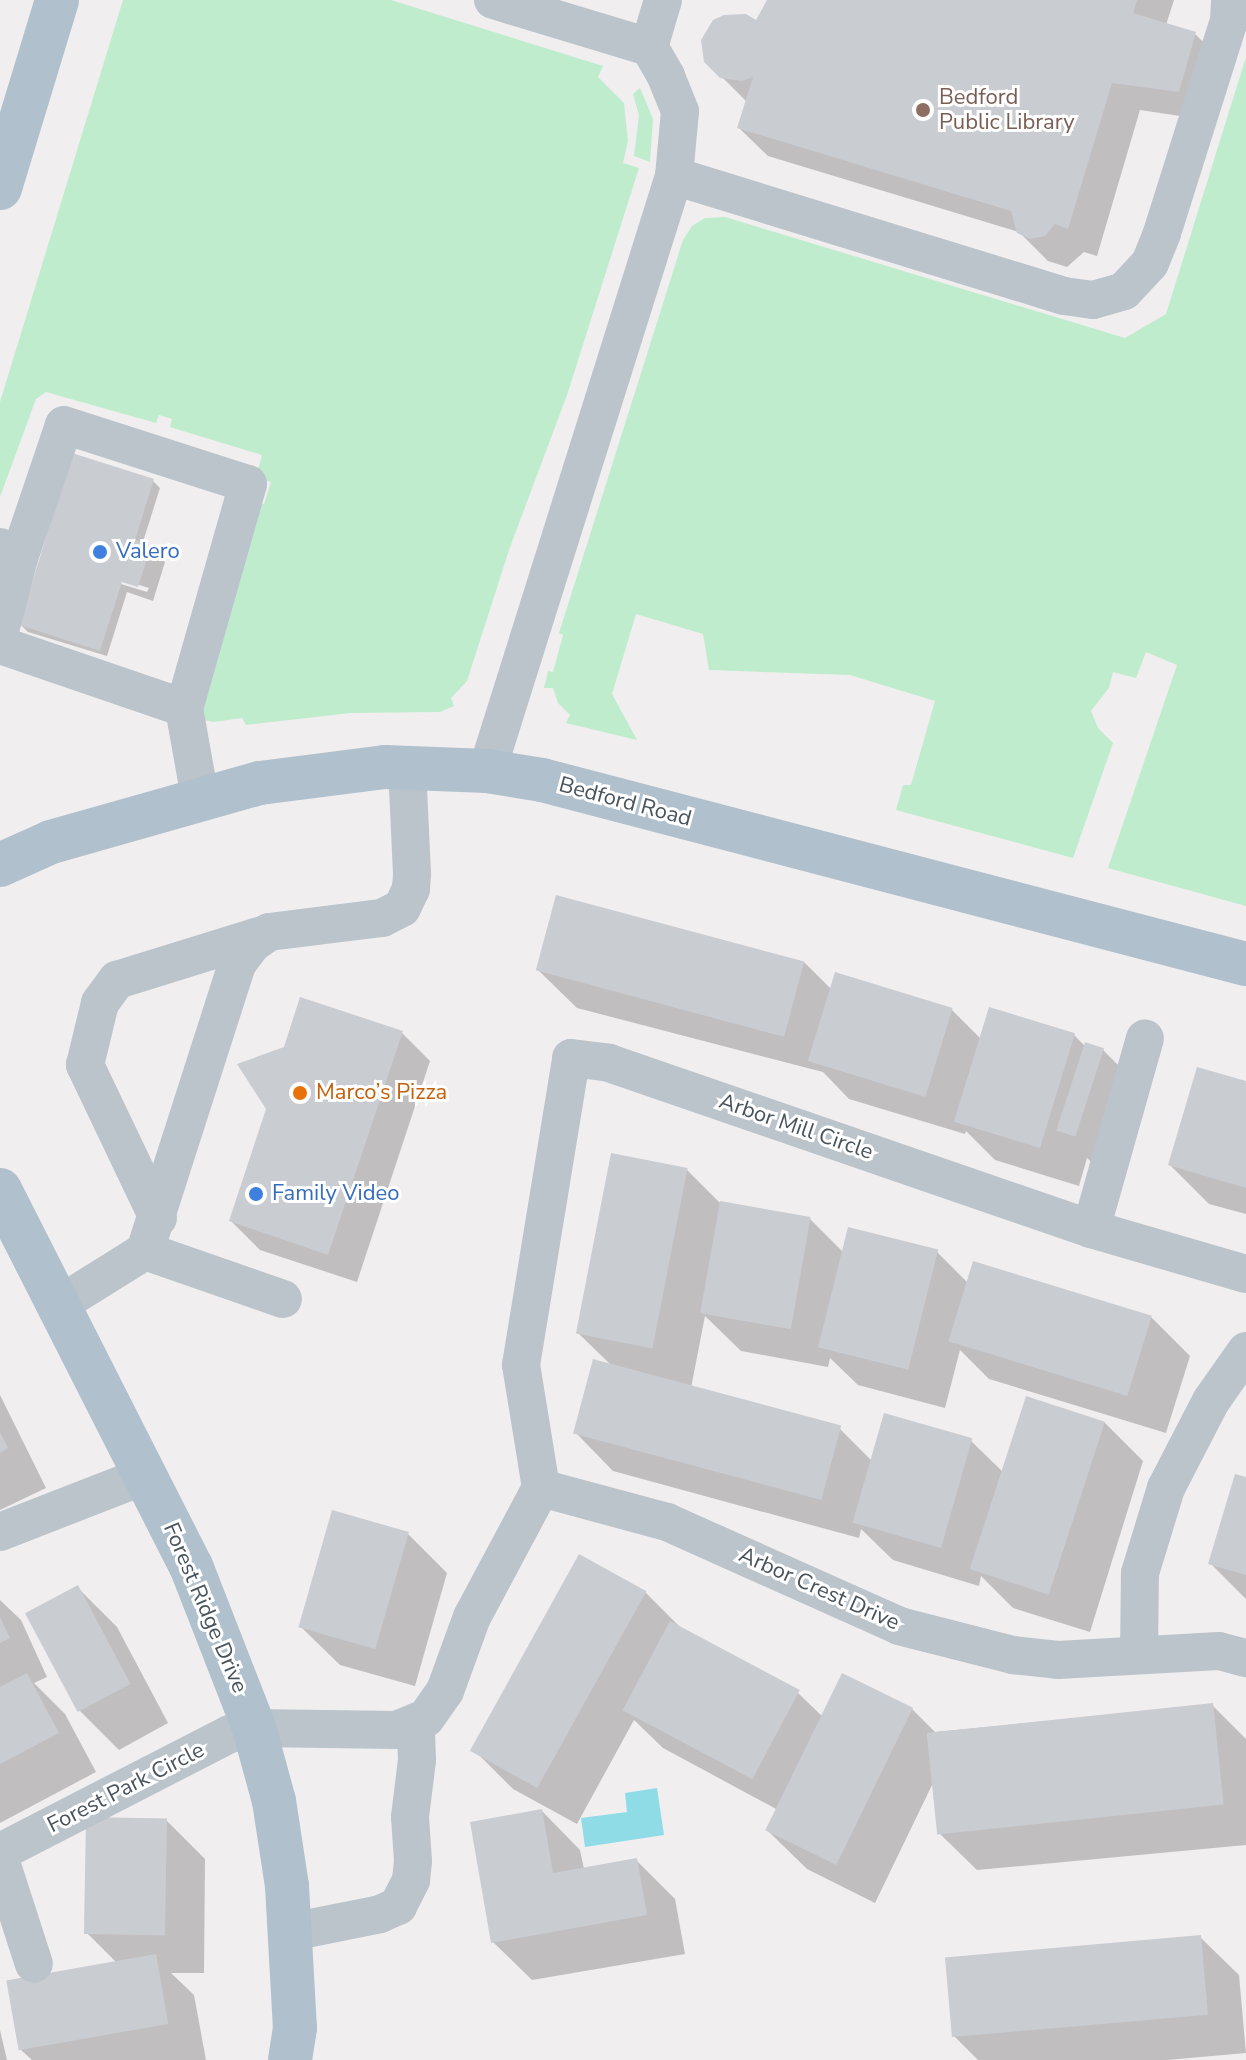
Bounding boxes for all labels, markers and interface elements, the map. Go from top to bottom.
place label: Bedford Public Library [939,84,1075,136]
marker: Bedford Public Library [914,101,932,119]
place label: Valero [116,539,180,565]
marker: Valero [91,543,109,561]
street label: Bedford Road [556,772,694,832]
place label: Marco’s Pizza [316,1080,447,1106]
marker: Marco’s Pizza [291,1084,309,1102]
street label: Arbor Mill Circle [716,1088,876,1166]
place label: Family Video [272,1181,399,1207]
marker: Family Video [247,1185,265,1203]
street label: Forest Ridge Drive [157,1519,253,1697]
street label: Arbor Crest Drive [735,1542,903,1636]
street label: Forest Park Circle [43,1737,209,1839]

